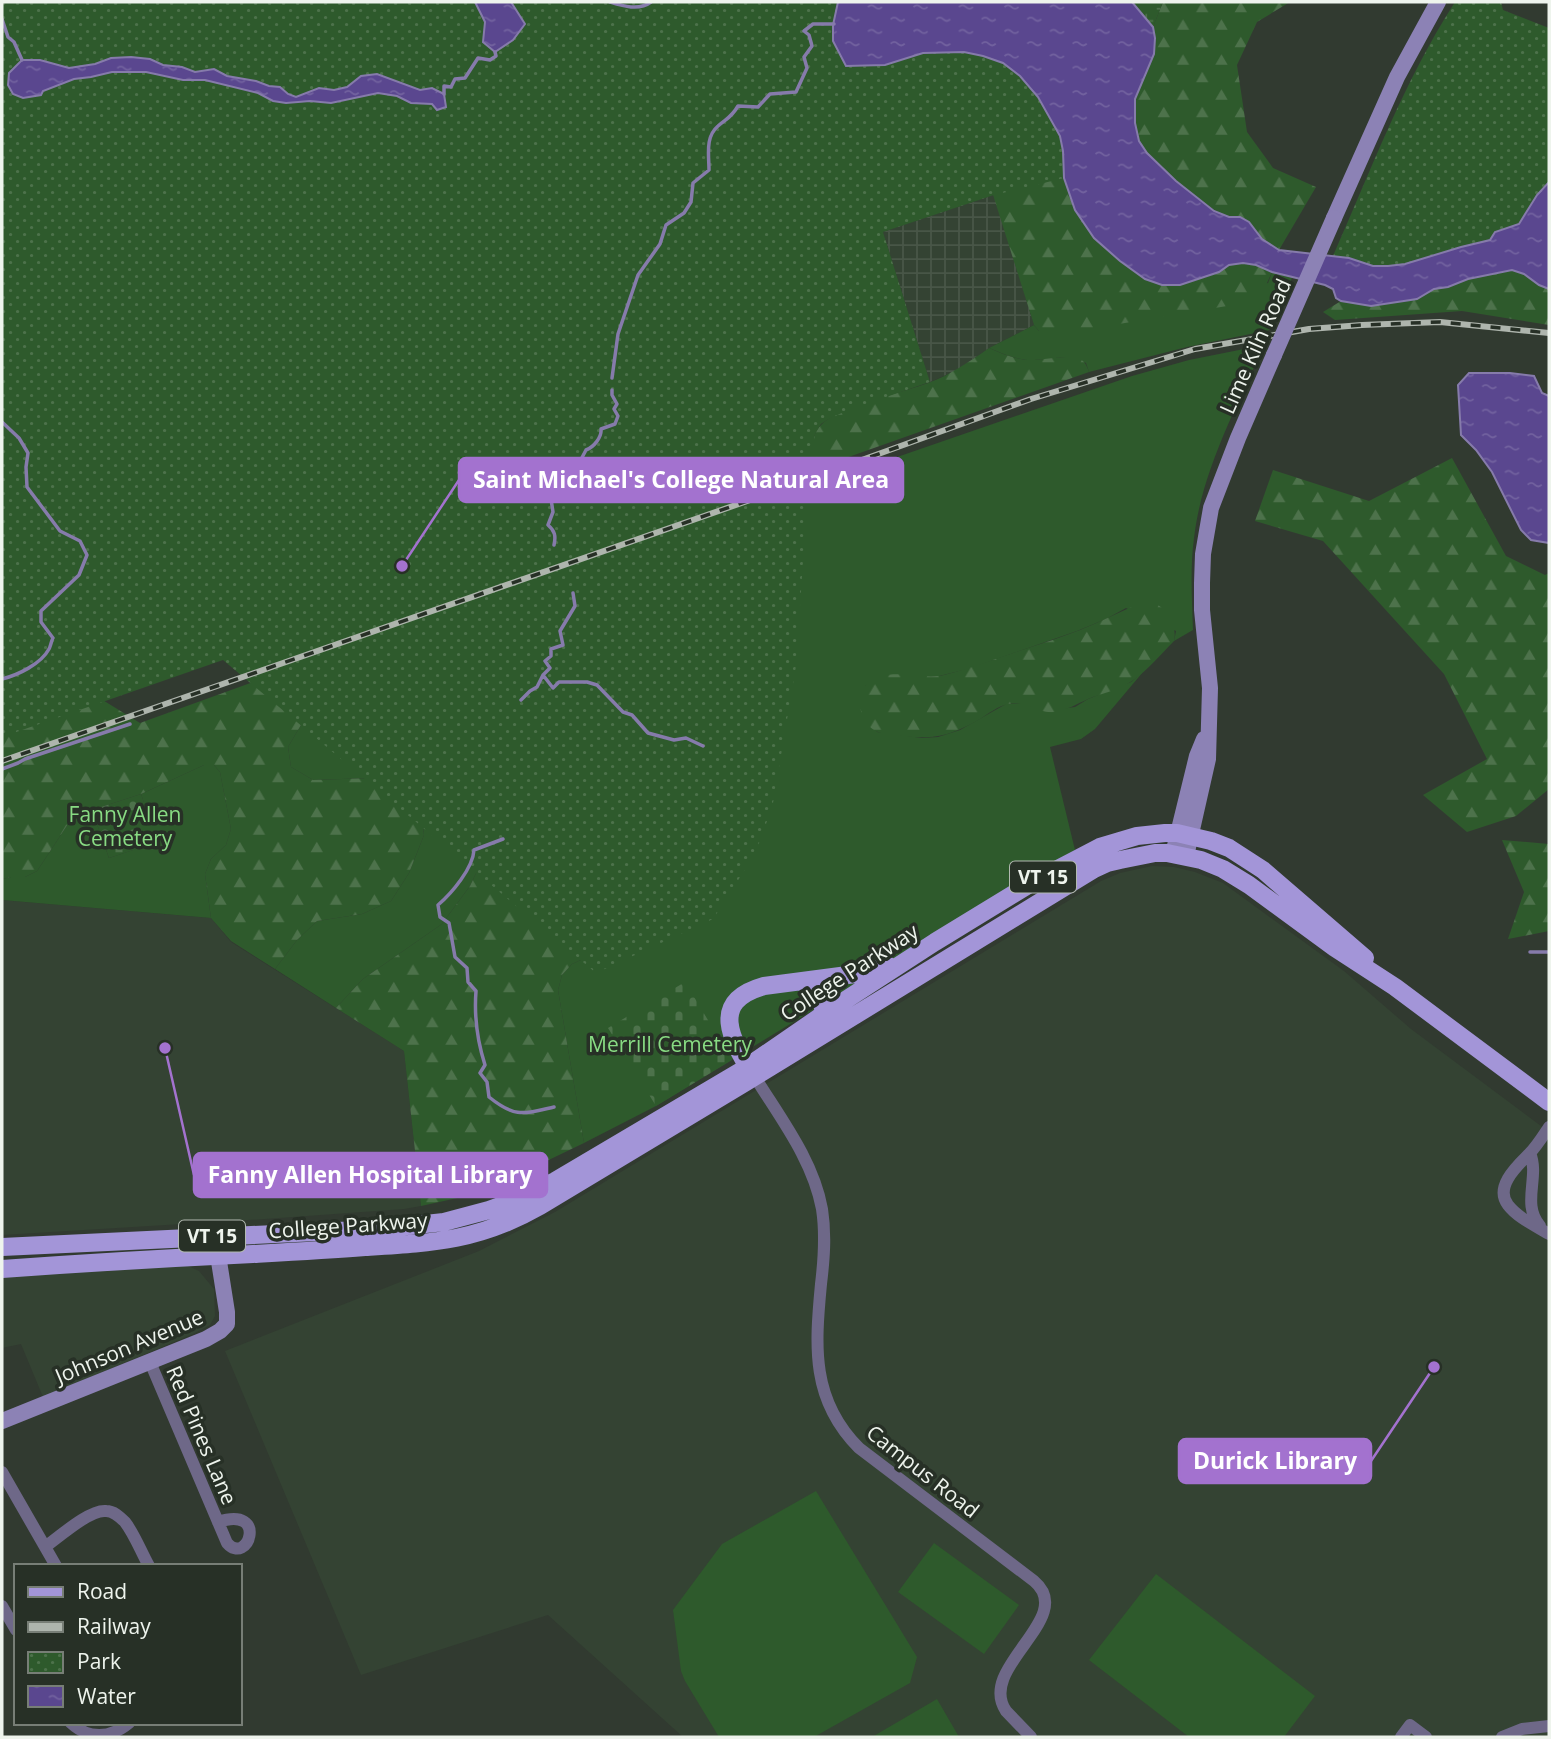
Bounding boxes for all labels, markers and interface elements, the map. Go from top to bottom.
street label: Lime Kiln Road [1213,274,1297,418]
callout: Saint Michael's College Natural Area [459,458,903,502]
text: Saint Michael's College Natural Area [473,463,889,495]
park label: Fanny Allen Cemetery [69,800,181,852]
road number: VT 15 [1010,862,1076,892]
street label: College Parkway [775,917,924,1027]
park label: Merrill Cemetery [588,1030,752,1058]
callout: Fanny Allen Hospital Library [194,1153,547,1197]
text: Fanny Allen Hospital Library [208,1158,533,1190]
street label: College Parkway [268,1205,429,1245]
road number: VT 15 [179,1220,245,1252]
street label: Johnson Avenue [49,1302,207,1391]
street label: Red Pines Lane [160,1361,244,1509]
street label: Campus Road [861,1418,985,1524]
callout: Durick Library [1179,1439,1371,1483]
text: Durick Library [1193,1444,1358,1476]
legend [14,1564,242,1725]
text: Road [77,1577,127,1605]
text: Railway [77,1612,151,1640]
text: Park [77,1647,121,1675]
text: Water [77,1682,136,1710]

